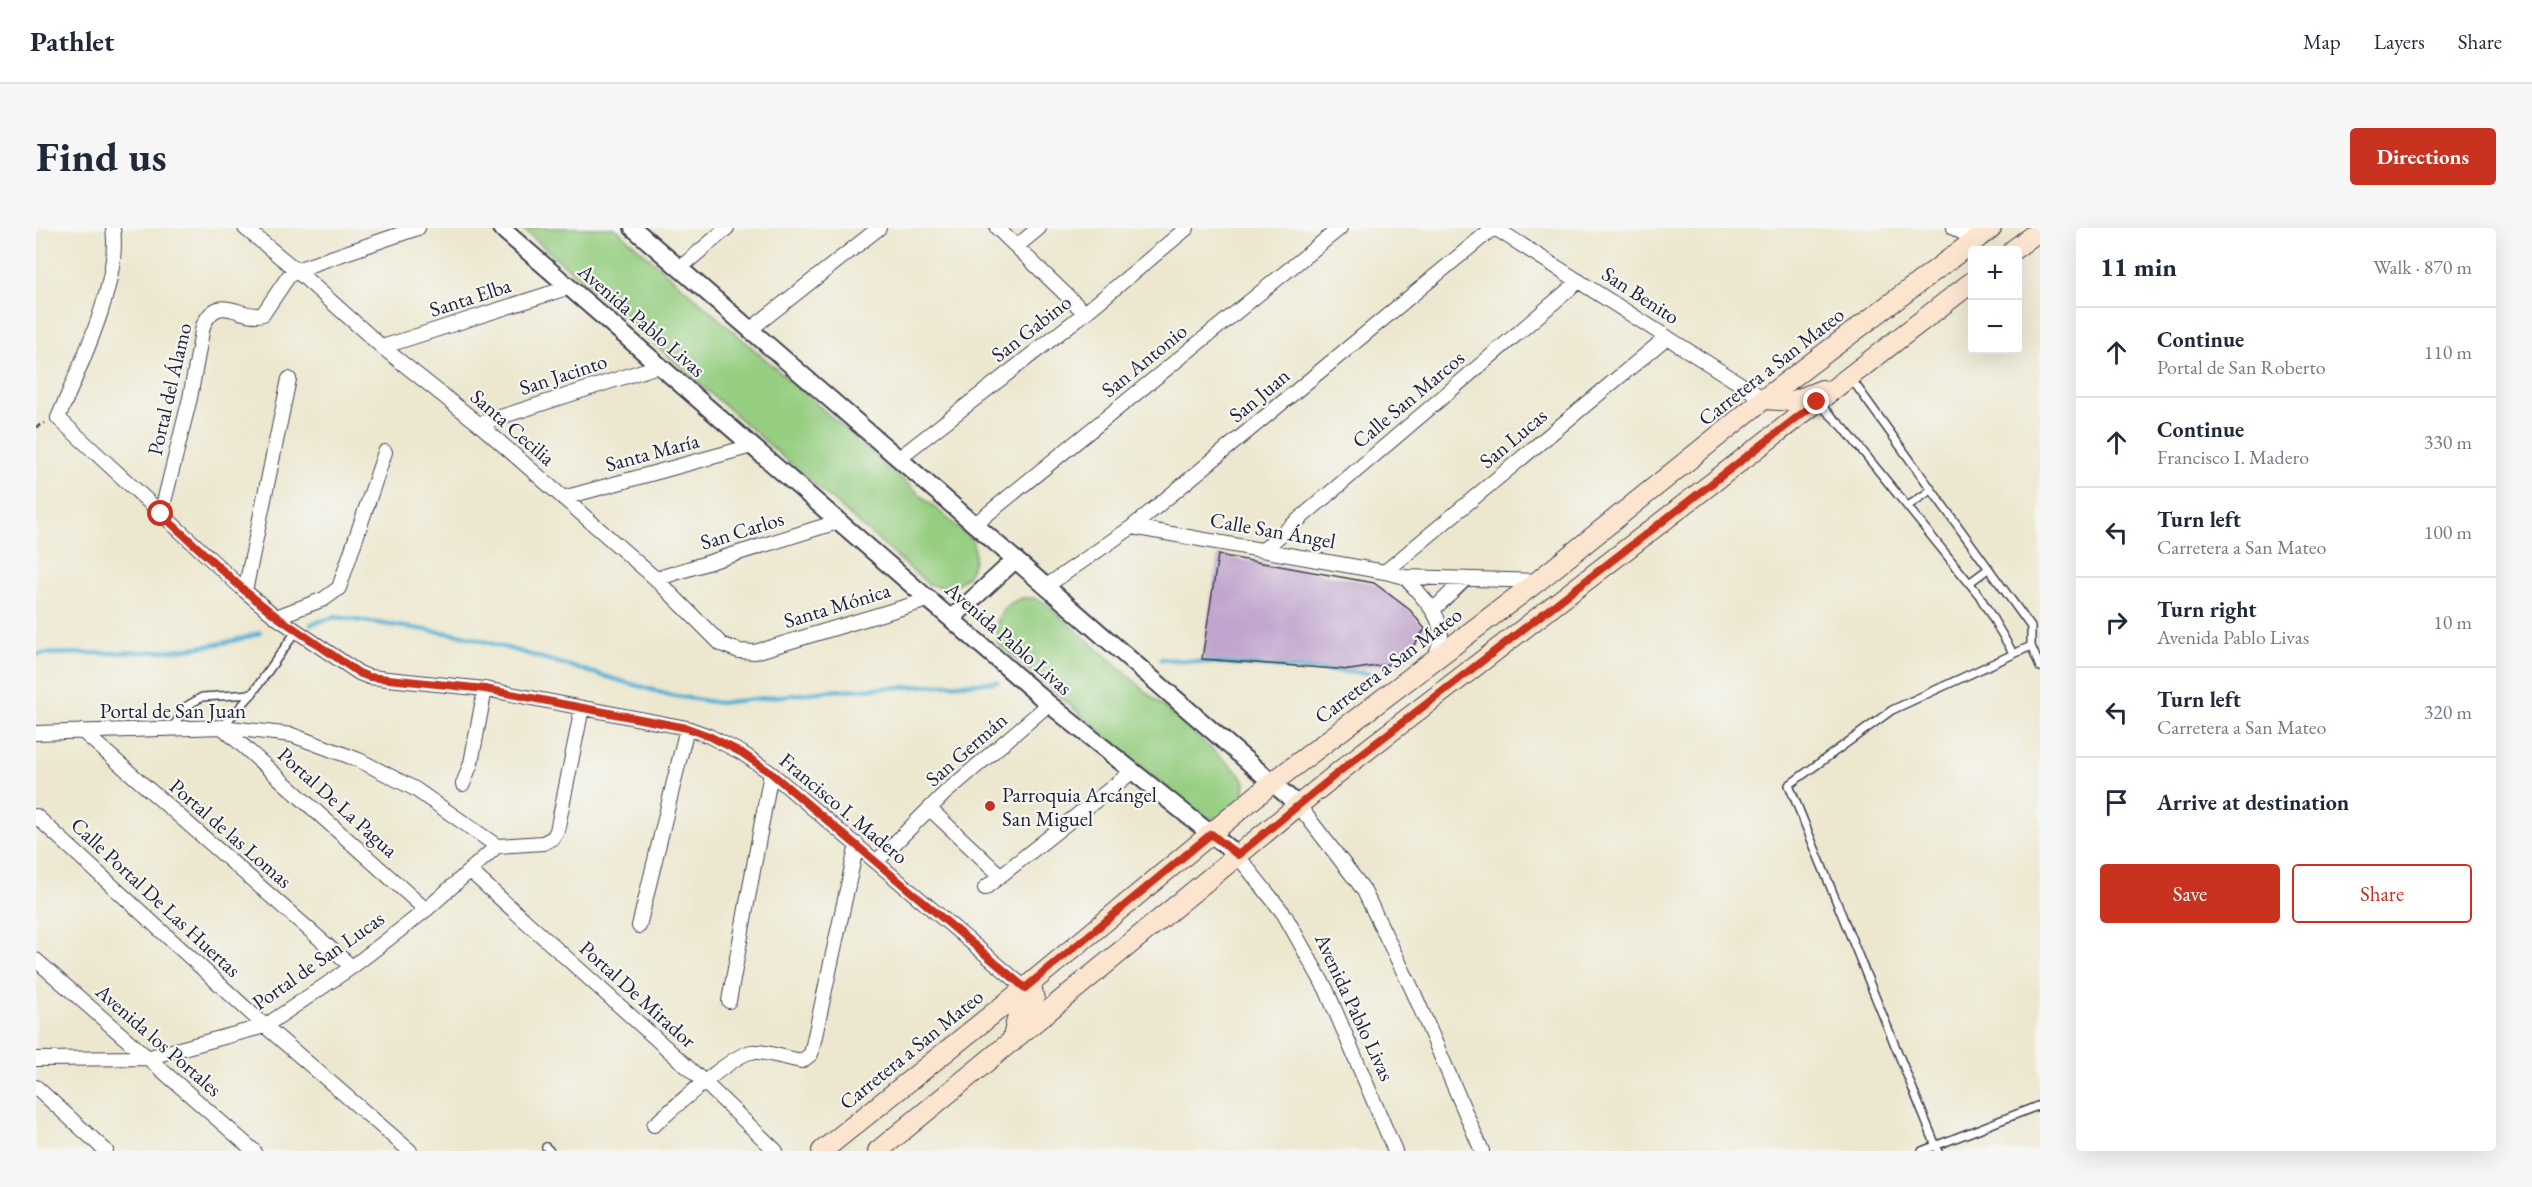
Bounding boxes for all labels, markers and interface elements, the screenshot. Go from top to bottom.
text: Pathlet [30,23,114,59]
text: Map [2303,28,2341,55]
text: Layers [2374,28,2425,55]
text: Share [2458,28,2502,55]
button: Directions [2350,128,2496,185]
text: Find us [36,129,167,184]
map controls [1968,246,2022,354]
button: + [1968,246,2022,300]
text: 11 min [2100,250,2177,284]
text: Walk · 870 m [2373,254,2472,280]
street label: Avenida Pablo Livas [572,257,711,383]
street label: San Benito [1597,260,1685,330]
street label: Santa Elba [426,271,515,323]
street label: San Gabino [985,288,1077,368]
button: − [1968,300,2022,354]
street label: Carretera a San Mateo [1693,301,1849,431]
street label: San Antonio [1096,317,1192,403]
street label: Portal del Álamo [141,320,197,458]
text: Continue [2157,325,2244,354]
icon: ahead [2100,336,2133,369]
text: 110 m [2424,339,2472,365]
street label: Calle San Marcos [1346,344,1470,454]
street label: San Jacinto [516,347,610,401]
text: Portal de San Roberto [2157,354,2326,380]
street label: San Juan [1223,362,1295,428]
street label: Santa Cecilia [465,383,561,472]
route end [1803,388,1829,414]
street label: San Lucas [1474,402,1553,474]
text: Continue [2157,415,2244,444]
street label: Santa María [602,426,702,477]
icon: ahead [2100,426,2133,459]
text: 330 m [2424,429,2472,455]
text: Francisco I. Madero [2157,444,2309,470]
route start [147,500,173,526]
street label: San Carlos [697,504,787,555]
text: Turn left [2157,505,2241,534]
street label: Calle San Ángel [1208,506,1338,554]
icon: left [2100,516,2133,549]
text: 100 m [2424,519,2472,545]
text: Carretera a San Mateo [2157,534,2326,560]
street label: Avenida Pablo Livas [939,575,1078,701]
street label: Santa Mónica [780,576,894,634]
text: Turn right [2157,595,2256,624]
street label: Carretera a San Mateo [1309,601,1467,729]
icon: right [2100,606,2133,639]
text: 10 m [2433,609,2472,635]
text: Avenida Pablo Livas [2157,624,2309,650]
text: Turn left [2157,685,2241,714]
icon: left [2100,696,2133,729]
street label: Portal de San Juan [100,697,246,724]
text: 320 m [2424,699,2472,725]
street label: San Germán [920,706,1012,792]
text: Carretera a San Mateo [2157,714,2326,740]
street label: Portal De La Pagua [272,741,404,864]
street label: Francisco I. Madero [774,746,914,870]
street label: Portal de las Lomas [164,772,298,894]
place label: Parroquia Arcángel San Miguel [1002,781,1157,832]
icon: arrive [2100,786,2133,819]
text: Arrive at destination [2157,788,2349,817]
marker: Parroquia Arcángel San Miguel [983,799,997,813]
street label: Calle Portal De Las Huertas [65,811,247,983]
button: Save [2100,864,2280,923]
button: Share [2292,864,2472,923]
street label: Portal de San Lucas [247,904,390,1016]
street label: Avenida Pablo Livas [1309,928,1401,1085]
street label: Portal De Mirador [574,934,702,1054]
street label: Avenida los Portales [89,977,228,1102]
street label: Carretera a San Mateo [833,983,989,1115]

